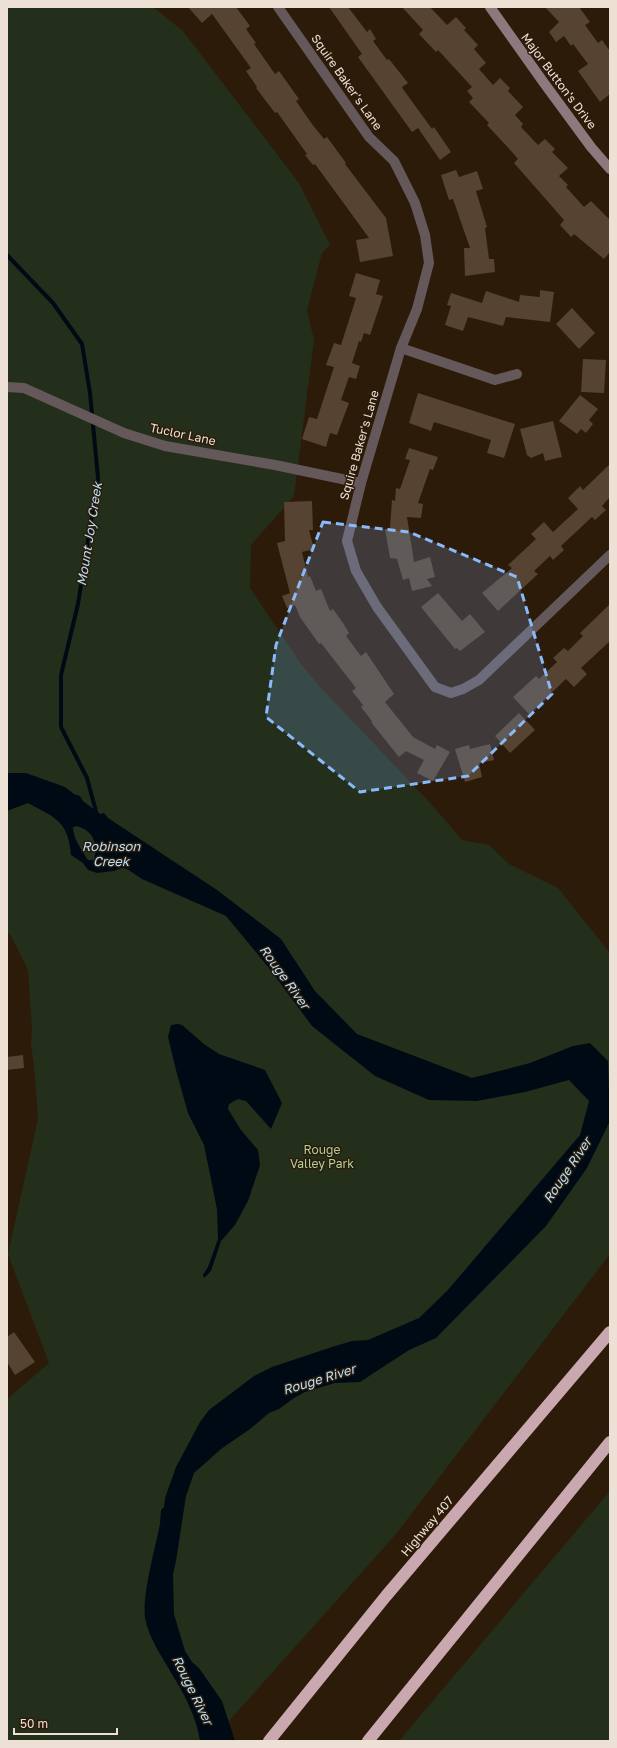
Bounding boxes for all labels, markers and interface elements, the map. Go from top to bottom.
street label: Major Button's Drive [518,30,600,132]
street label: Squire Baker's Lane [308,31,386,133]
street label: Squire Baker's Lane [336,388,382,502]
street label: Tuclor Lane [149,420,217,448]
water label: Mount Joy Creek [73,479,105,587]
water label: Robinson Creek [82,838,141,869]
water label: Rouge River [256,942,315,1014]
water label: Rouge River [539,1133,596,1206]
park label: Rouge Valley Park [290,1142,354,1171]
water label: Rouge River [281,1360,359,1398]
street label: Highway 407 [398,1493,456,1559]
water label: Rouge River [169,1653,217,1729]
scale bar [14,1710,117,1736]
text: 50 m [20,1716,48,1731]

